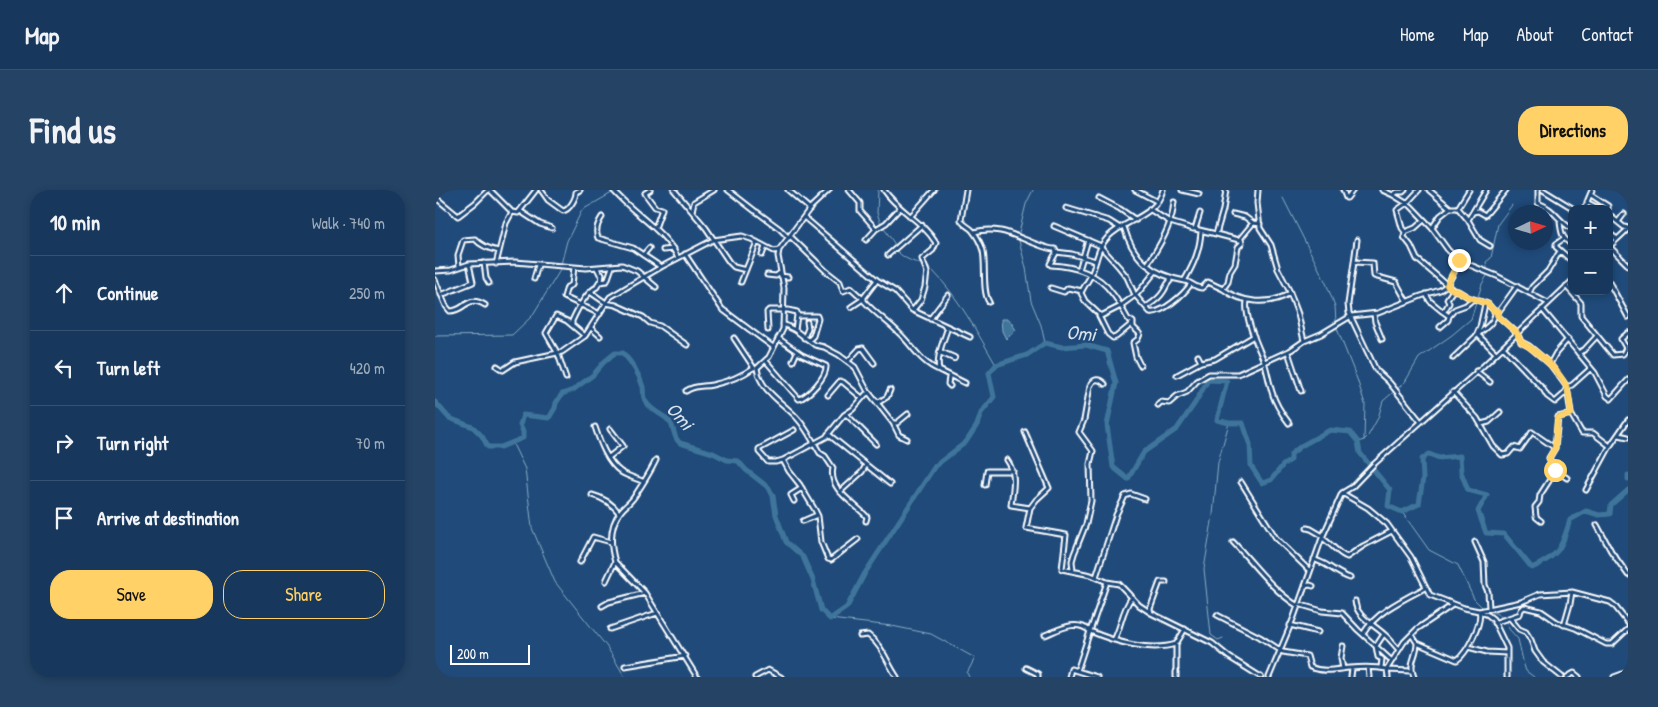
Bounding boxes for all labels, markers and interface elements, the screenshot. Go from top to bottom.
text: Map [25,19,59,51]
text: Home [1400,22,1435,47]
text: Map [1463,22,1488,47]
text: About [1516,22,1553,47]
text: Contact [1581,22,1633,47]
button: Directions [1518,106,1628,155]
text: Find us [30,107,116,154]
north arrow [1508,205,1553,250]
map controls [1568,205,1613,295]
button: + [1568,205,1613,250]
text: 10 min [50,208,100,237]
text: Walk · 740 m [312,212,385,234]
route end [1448,249,1471,272]
button: − [1568,250,1613,295]
icon: ahead [50,279,78,307]
text: Continue [97,280,158,306]
text: 250 m [349,282,385,304]
water label: Omi [1065,318,1099,347]
icon: left [50,354,78,382]
text: Turn left [97,355,160,381]
text: 420 m [350,357,385,379]
water label: Omi [661,396,702,437]
icon: right [50,429,78,457]
text: Turn right [97,430,168,456]
text: 70 m [355,432,385,454]
route start [1544,459,1567,482]
icon: arrive [50,504,78,532]
text: Arrive at destination [97,505,239,531]
button: Save [50,570,213,619]
button: Share [223,570,385,619]
scale bar [450,642,530,665]
text: 200 m [457,644,489,663]

